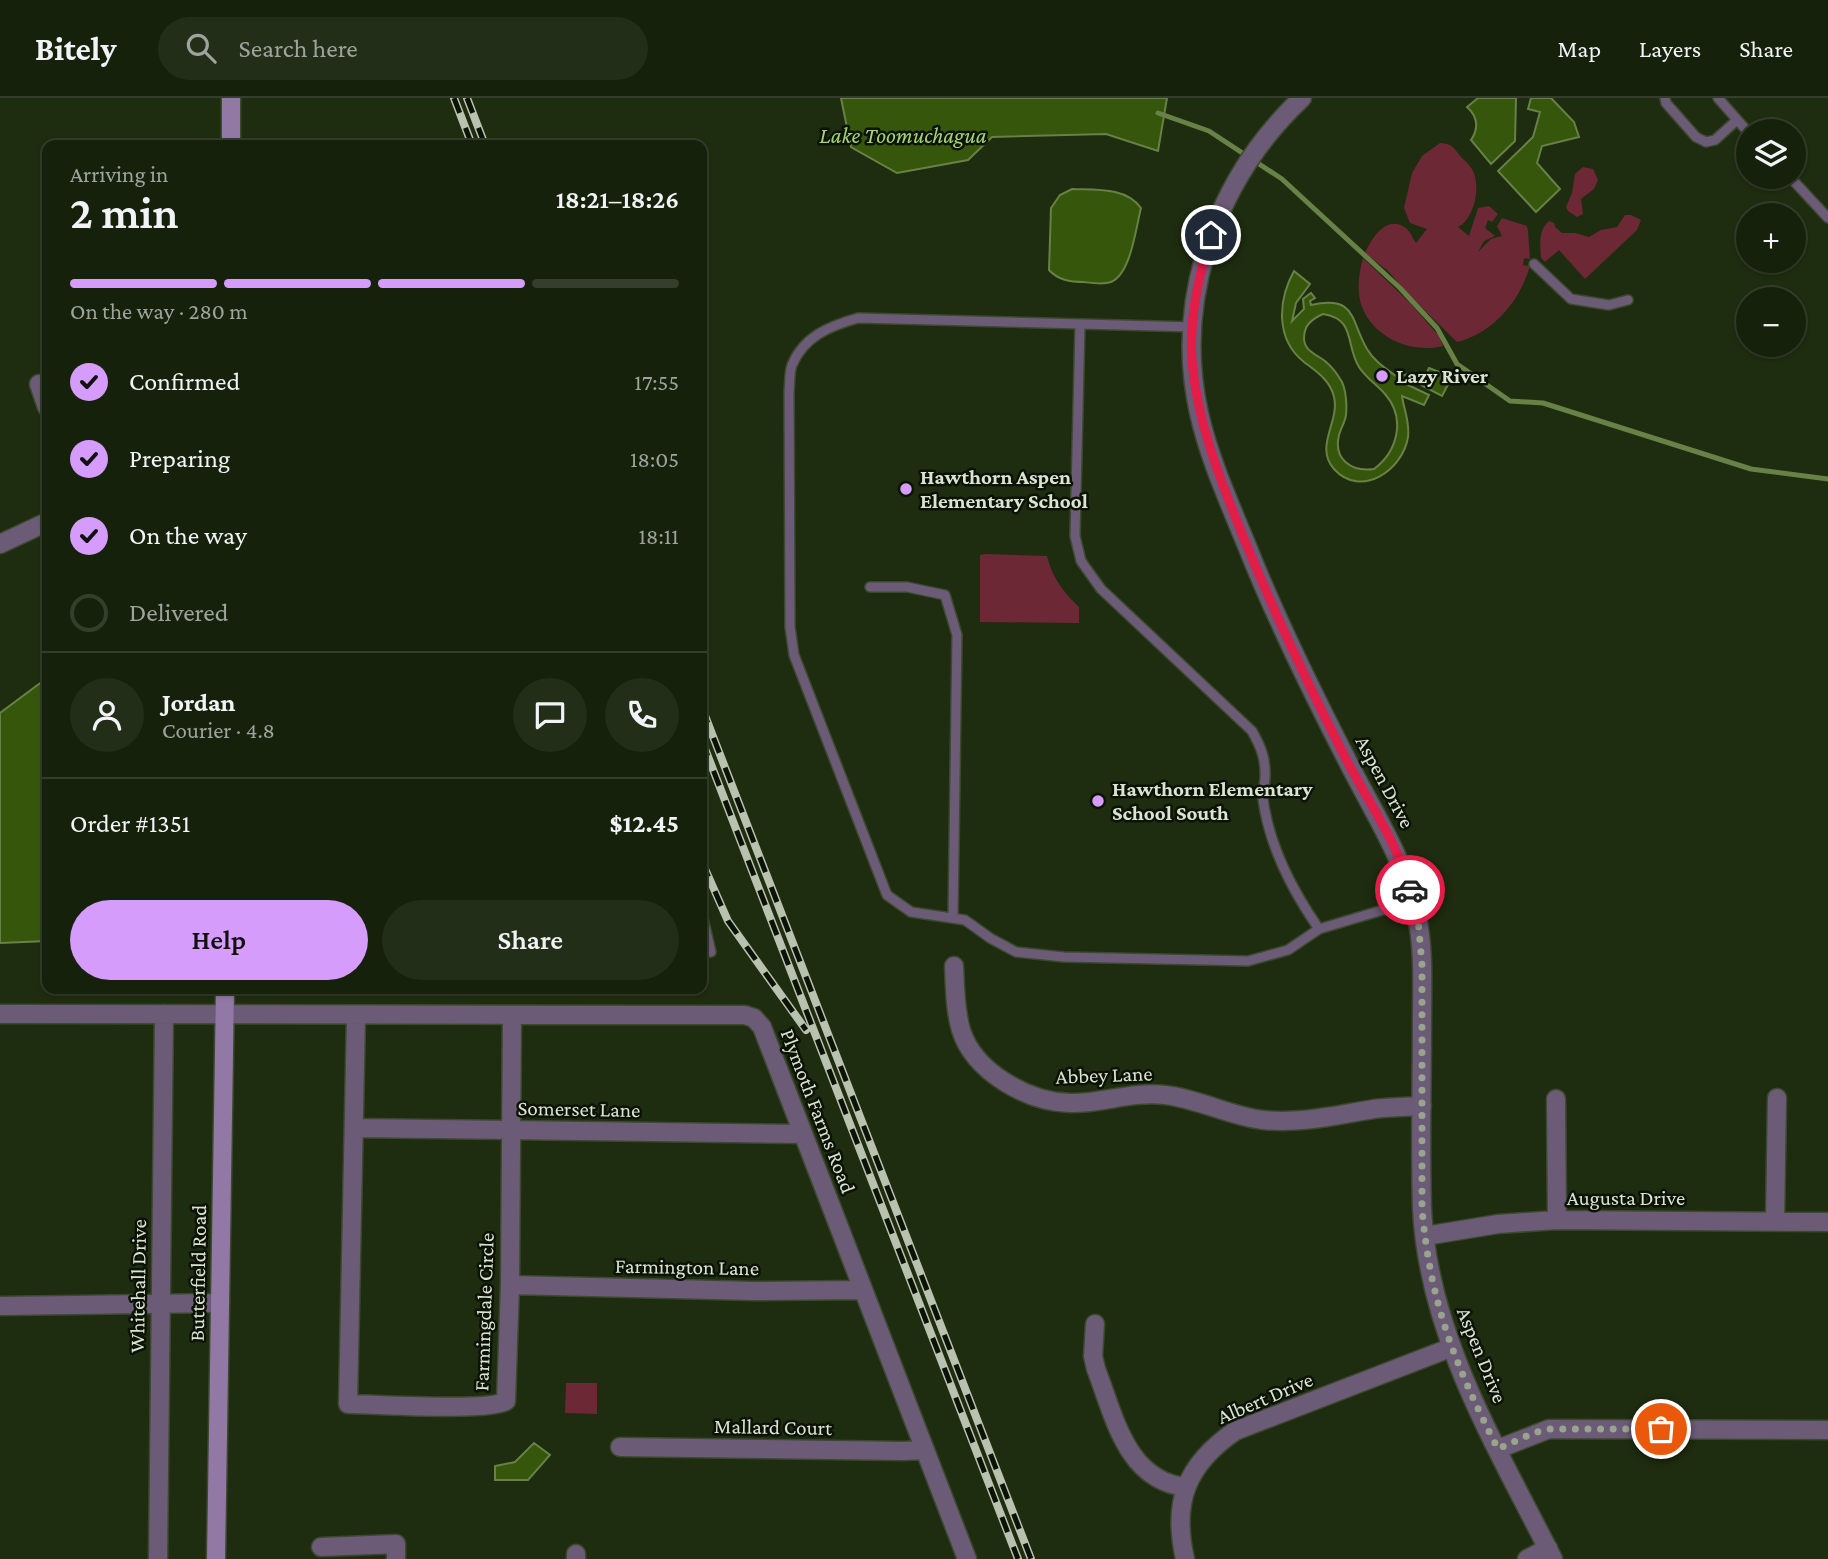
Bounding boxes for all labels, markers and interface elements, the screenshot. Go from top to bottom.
search box [158,17,648,80]
icon: search [182,29,220,67]
text: Bitely [35,30,116,67]
text: Search here [238,34,358,63]
text: Map [1557,35,1601,62]
text: Layers [1639,35,1701,62]
text: Share [1739,35,1793,62]
map controls [1736,119,1806,357]
button: layers [1736,119,1806,189]
water label: Lake Toomuchagua [819,122,987,148]
text: Arriving in [70,161,168,187]
text: 18:21–18:26 [556,185,679,214]
text: 2 min [70,187,178,238]
button: + [1736,203,1806,273]
pin [1181,205,1241,265]
icon: home [1192,216,1230,254]
button: − [1736,287,1806,357]
text: On the way · 280 m [70,298,248,324]
icon: check [70,363,108,401]
place label: Lazy River [1396,364,1489,388]
text: Confirmed [129,367,240,396]
marker: Lazy River [1374,368,1390,384]
text: 17:55 [634,369,679,395]
icon: check [70,440,108,478]
text: Preparing [129,444,230,473]
text: 18:05 [630,446,679,472]
place label: Hawthorn Aspen Elementary School [920,465,1088,513]
marker: Hawthorn Aspen Elementary School [898,481,914,497]
icon: check [70,517,108,555]
text: On the way [129,521,247,550]
text: 18:11 [638,523,679,549]
text: Delivered [129,598,228,627]
button: person [70,678,144,752]
button: chat [513,678,587,752]
button: phone [605,678,679,752]
text: Jordan [162,688,236,717]
text: Courier · 4.8 [162,717,275,743]
street label: Aspen Drive [1351,732,1419,832]
place label: Hawthorn Elementary School South [1112,777,1313,825]
marker: Hawthorn Elementary School South [1090,793,1106,809]
text: Order #1351 [70,809,190,838]
text: $12.45 [610,809,679,838]
courier [1375,855,1445,925]
icon: car [1391,871,1429,909]
button: Help [70,900,368,980]
button: Share [382,900,679,980]
street label: Plymoth Farms Road [776,1025,860,1197]
street label: Abbey Lane [1055,1061,1153,1089]
street label: Somerset Lane [517,1096,641,1122]
street label: Augusta Drive [1567,1186,1685,1210]
street label: Butterfield Road [185,1204,211,1342]
street label: Whitehall Drive [125,1219,151,1353]
street label: Farmingdale Circle [469,1232,499,1392]
street label: Farmington Lane [615,1254,759,1280]
street label: Aspen Drive [1452,1304,1512,1406]
street label: Albert Drive [1214,1367,1316,1429]
pin [1631,1399,1691,1459]
icon: bag [1642,1410,1680,1448]
street label: Mallard Court [714,1414,833,1440]

